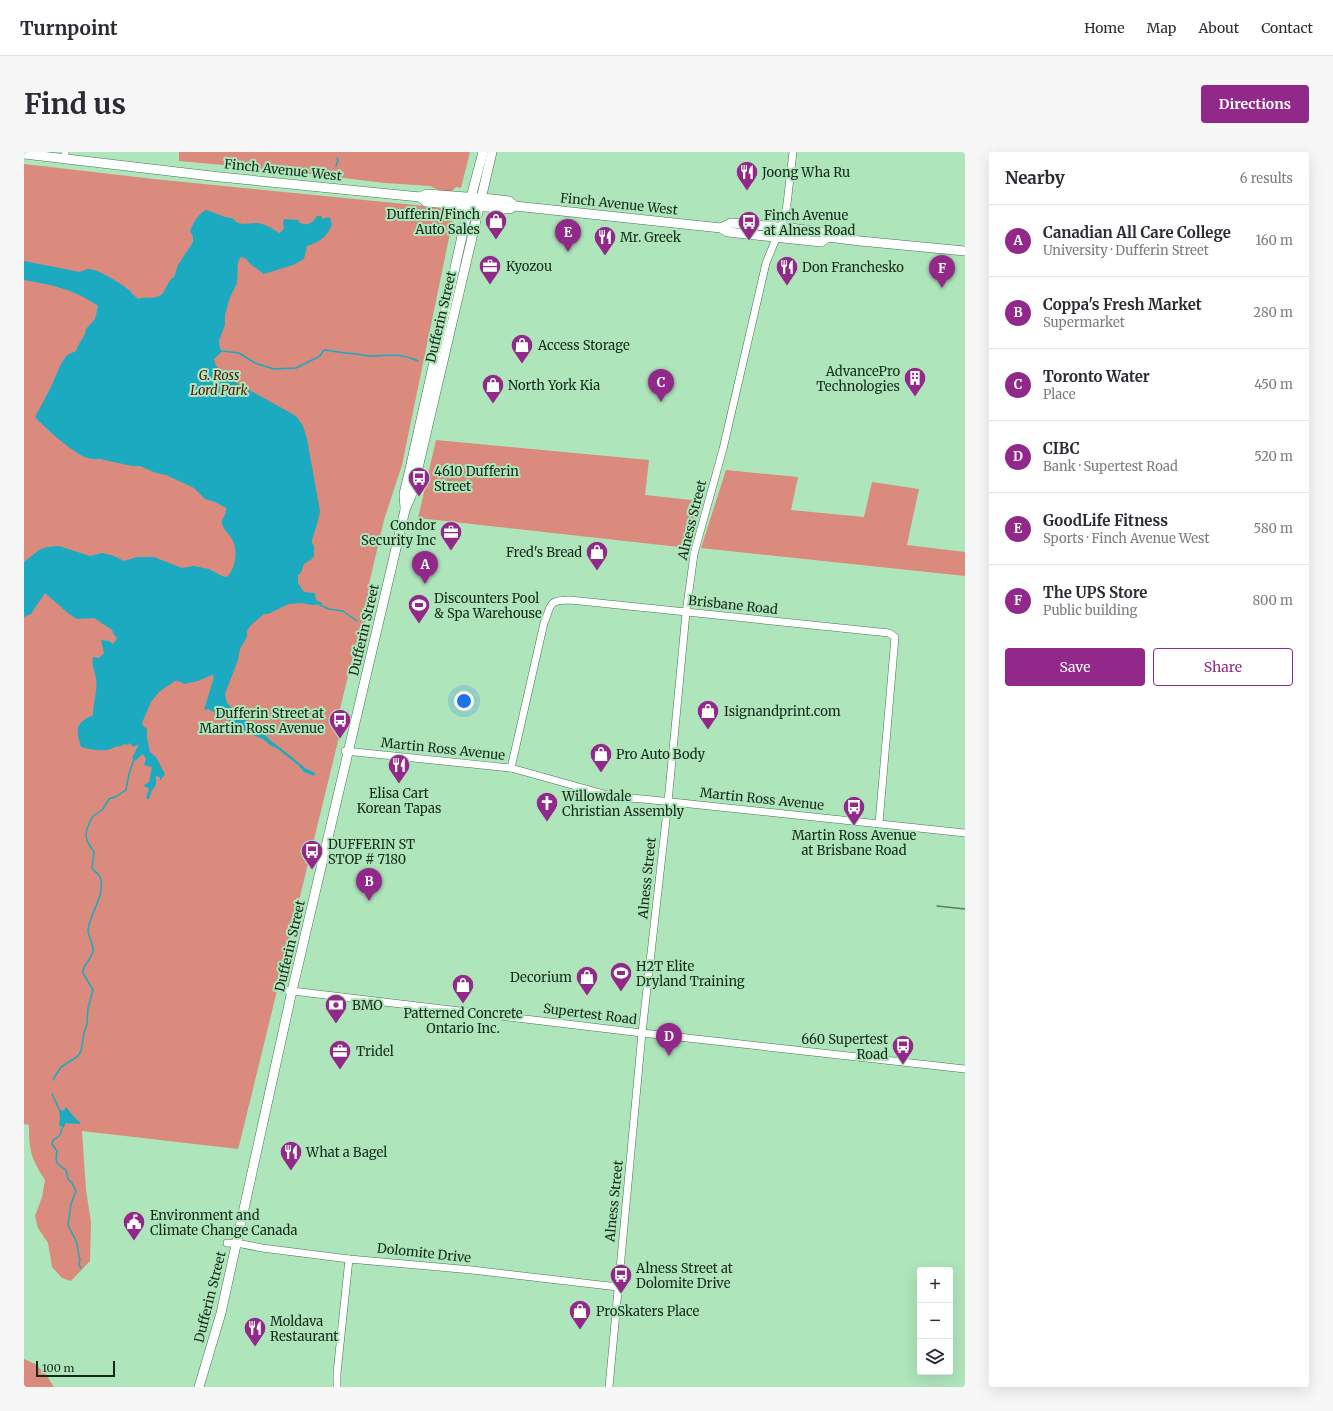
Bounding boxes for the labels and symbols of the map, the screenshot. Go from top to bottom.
street label: Finch Avenue West [223,155,343,185]
restaurant icon: Joong Wha Ru [734,159,760,192]
place label: Joong Wha Ru [761,164,850,181]
street label: Finch Avenue West [559,189,679,219]
place label: Dufferin/Finch Auto Sales [387,206,480,238]
place label: Finch Avenue at Alness Road [764,207,855,239]
shop icon: Dufferin/Finch Auto Sales [483,208,509,241]
bus stop icon: Finch Avenue at Alness Road [736,209,762,242]
pin: E [555,219,581,252]
restaurant icon: Mr. Greek [592,224,618,257]
place label: Mr. Greek [620,229,682,246]
office icon: Kyozou [477,253,503,286]
restaurant icon: Don Franchesko [774,254,800,287]
pin: F [929,255,955,288]
place label: Kyozou [506,258,552,275]
place label: Don Franchesko [802,259,904,276]
street label: Dufferin Street [422,269,460,365]
shop icon: Access Storage [509,332,535,365]
place label: Access Storage [537,337,630,354]
place label: AdvancePro Technologies [816,363,900,395]
building icon: AdvancePro Technologies [902,365,928,398]
park label: G. Ross Lord Park [190,367,248,399]
pin: C [648,369,674,402]
shop icon: North York Kia [480,372,506,405]
place label: North York Kia [508,377,600,394]
place label: 4610 Dufferin Street [434,463,519,495]
bus stop icon: 4610 Dufferin Street [406,465,432,498]
street label: Alness Street [674,478,710,563]
place label: Condor Security Inc [361,517,436,549]
office icon: Condor Security Inc [438,519,464,552]
shop icon: Fred's Bread [584,539,610,572]
place label: Fred's Bread [506,544,582,561]
pin: A [412,551,438,584]
street label: Dufferin Street [345,582,383,678]
place label: Discounters Pool & Spa Warehouse [434,590,542,622]
sports icon: Discounters Pool & Spa Warehouse [406,592,432,625]
street label: Brisbane Road [687,592,779,618]
your location [454,691,474,711]
shop icon: Isignandprint.com [695,698,721,731]
place label: Isignandprint.com [724,703,841,720]
place label: Dufferin Street at Martin Ross Avenue [199,705,324,737]
bus stop icon: Dufferin Street at Martin Ross Avenue [327,707,353,740]
street label: Martin Ross Avenue [380,734,506,764]
shop icon: Pro Auto Body [588,741,614,774]
place label: Pro Auto Body [616,746,706,763]
restaurant icon: Elisa Cart Korean Tapas [386,752,412,785]
street label: Martin Ross Avenue [699,784,825,814]
place label: Elisa Cart Korean Tapas [357,785,441,817]
place label: Willowdale Christian Assembly [561,788,684,820]
church icon: Willowdale Christian Assembly [534,790,560,823]
bus stop icon: Martin Ross Avenue at Brisbane Road [841,794,867,827]
place label: Martin Ross Avenue at Brisbane Road [792,827,917,859]
place label: DUFFERIN ST STOP # 7180 [328,836,415,868]
street label: Alness Street [634,836,660,921]
bus stop icon: DUFFERIN ST STOP # 7180 [299,838,325,871]
pin: B [356,868,382,901]
street label: Dufferin Street [271,898,309,994]
place label: H2T Elite Dryland Training [636,958,745,990]
sports icon: H2T Elite Dryland Training [608,960,634,993]
shop icon: Decorium [574,964,600,997]
place label: Decorium [510,969,572,986]
shop icon: Patterned Concrete Ontario Inc. [450,972,476,1005]
bank icon: BMO [323,992,349,1025]
place label: BMO [352,997,383,1014]
street label: Supertest Road [542,1000,638,1028]
place label: Patterned Concrete Ontario Inc. [403,1005,523,1037]
pin: D [656,1023,682,1056]
place label: 660 Supertest Road [801,1031,888,1063]
bus stop icon: 660 Supertest Road [890,1033,916,1066]
office icon: Tridel [327,1038,353,1071]
place label: Tridel [356,1043,394,1060]
restaurant icon: What a Bagel [278,1139,304,1172]
place label: What a Bagel [305,1144,387,1161]
street label: Alness Street [601,1159,627,1244]
place label: Environment and Climate Change Canada [150,1207,297,1239]
public building icon: Environment and Climate Change Canada [121,1209,147,1242]
street label: Dolomite Drive [376,1240,472,1266]
street label: Dufferin Street [190,1250,230,1344]
place label: Alness Street at Dolomite Drive [635,1260,733,1292]
bus stop icon: Alness Street at Dolomite Drive [608,1262,634,1295]
shop icon: ProSkaters Place [567,1298,593,1331]
place label: ProSkaters Place [596,1303,699,1320]
place label: Moldava Restaurant [270,1313,338,1345]
restaurant icon: Moldava Restaurant [242,1315,268,1348]
scale bar [36,1359,115,1378]

